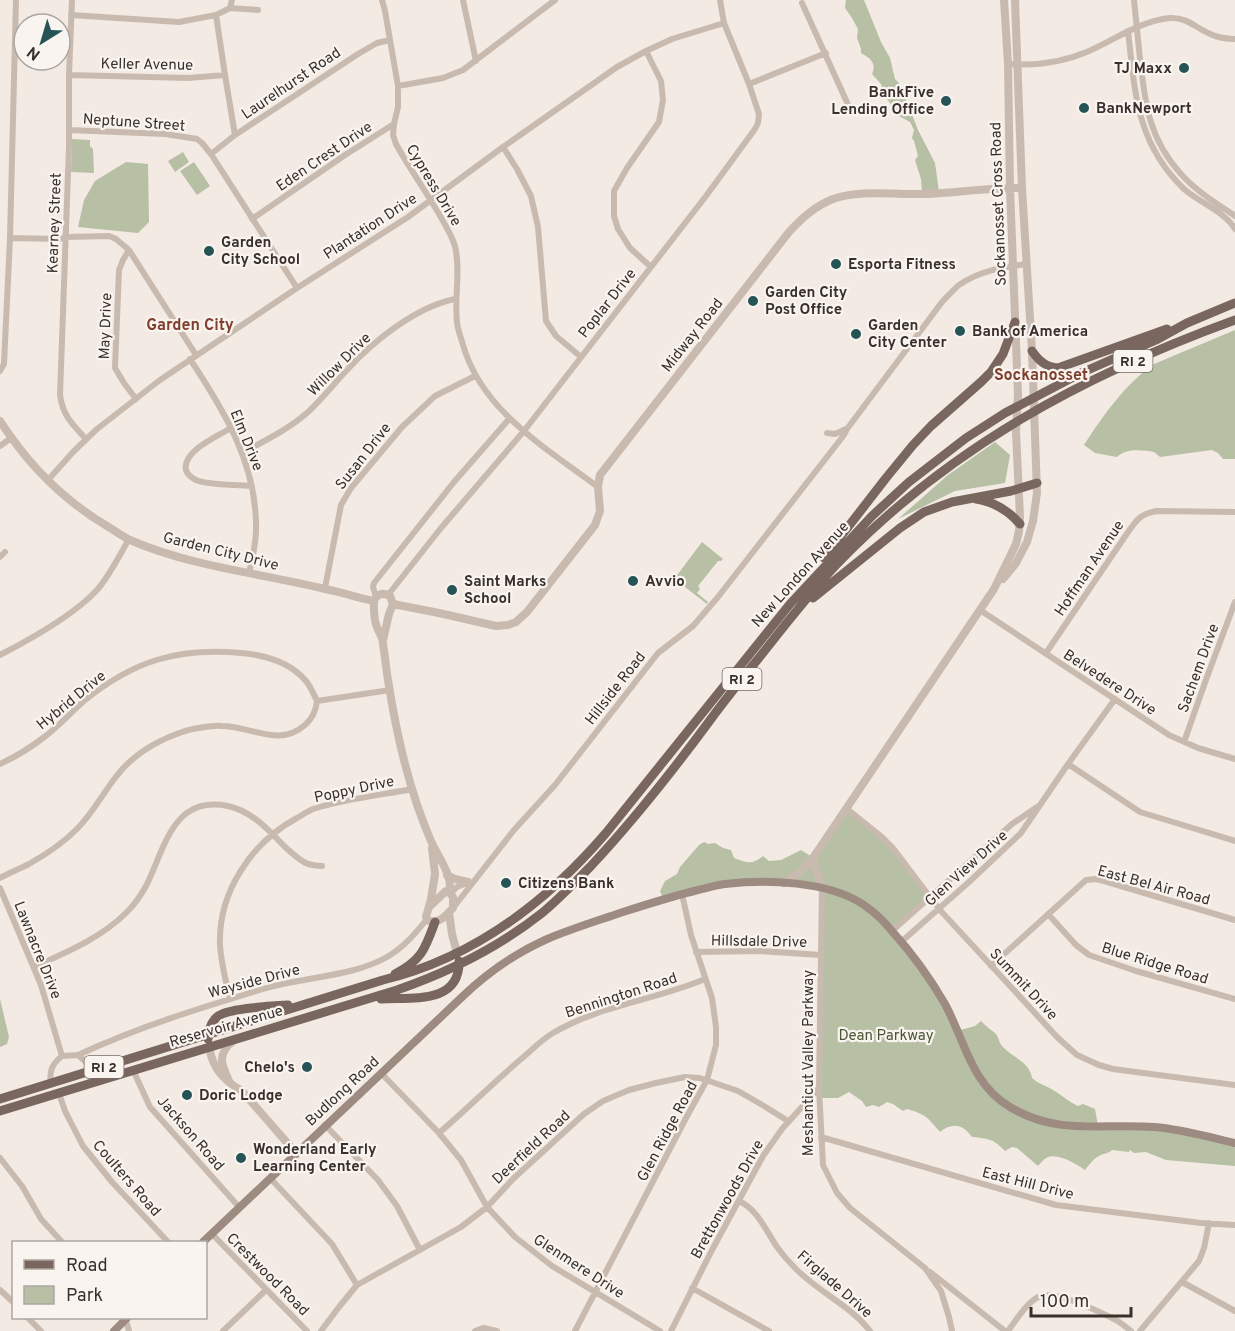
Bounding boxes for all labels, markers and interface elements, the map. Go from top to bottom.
north arrow [12,12,72,72]
text: N [24,41,45,64]
street label: Laurelhurst Road [239,44,345,124]
street label: Keller Avenue [101,55,193,76]
place label: TJ Maxx [1114,60,1172,79]
marker: TJ Maxx [1177,61,1191,75]
place label: BankFive Lending Office [831,84,934,120]
marker: BankFive Lending Office [939,94,953,108]
place label: BankNewport [1096,100,1192,119]
marker: BankNewport [1077,101,1091,115]
street label: Neptune Street [82,110,186,137]
street label: Eden Crest Drive [273,118,376,196]
street label: Sockanosset Cross Road [987,122,1012,286]
street label: Cypress Drive [401,141,465,230]
street label: Kearney Street [44,172,67,274]
street label: Plantation Drive [320,190,421,265]
place label: Garden City School [221,234,300,270]
marker: Garden City School [202,244,216,258]
place label: Esporta Fitness [848,256,956,275]
marker: Esporta Fitness [829,257,843,271]
street label: Poplar Drive [575,265,641,343]
place label: Garden City Post Office [765,284,848,320]
street label: May Drive [96,293,117,360]
marker: Garden City Post Office [746,294,760,308]
street label: Midway Road [658,295,728,377]
district label: Garden City [146,316,234,336]
place label: Garden City Center [868,317,948,353]
place label: Bank of America [972,323,1088,342]
marker: Bank of America [953,324,967,338]
marker: Garden City Center [849,327,863,341]
street label: Willow Drive [304,329,376,401]
road number: RI 2 [1114,350,1152,372]
district label: Sockanosset [994,366,1088,386]
street label: Elm Drive [225,407,267,474]
street label: Susan Drive [332,420,396,494]
street label: Hoffman Avenue [1051,517,1129,620]
street label: New London Avenue [748,518,854,632]
street label: Garden City Drive [161,529,280,576]
place label: Saint Marks School [464,573,546,609]
place label: Avvio [645,573,685,592]
marker: Avvio [626,574,640,588]
marker: Saint Marks School [445,583,459,597]
street label: Sachem Drive [1175,621,1224,716]
street label: Belvedere Drive [1059,646,1159,720]
street label: Hillside Road [582,648,651,729]
street label: Hybrid Drive [33,667,111,735]
road number: RI 2 [722,668,762,690]
street label: Poppy Drive [312,773,396,808]
street label: Glen View Drive [922,827,1012,911]
street label: East Bel Air Road [1095,862,1212,911]
place label: Citizens Bank [518,875,614,894]
marker: Citizens Bank [499,876,513,890]
street label: Lawnacre Drive [8,899,65,1002]
street label: Hillsdale Drive [711,932,807,953]
street label: Blue Ridge Road [1099,939,1210,990]
street label: Summit Drive [985,945,1061,1025]
street label: Wayside Drive [206,961,302,1004]
street label: Bennington Road [563,969,680,1023]
street label: Meshanticut Valley Parkway [800,970,819,1156]
street label: Reservoir Avenue [167,1002,285,1053]
park label: Dean Parkway [838,1027,934,1046]
street label: Budlong Road [302,1053,384,1131]
road number: RI 2 [84,1056,124,1078]
place label: Chelo's [244,1059,295,1078]
marker: Chelo's [300,1060,314,1074]
street label: Glen Ridge Road [634,1078,703,1185]
place label: Doric Lodge [199,1087,283,1106]
marker: Doric Lodge [180,1088,194,1102]
street label: Jackson Road [152,1093,228,1175]
street label: Deerfield Road [489,1107,575,1189]
street label: Coulters Road [87,1137,164,1221]
street label: Brettonwoods Drive [688,1137,769,1263]
place label: Wonderland Early Learning Center [253,1141,377,1177]
marker: Wonderland Early Learning Center [234,1151,248,1165]
street label: East Hill Drive [980,1164,1076,1205]
street label: Crestwood Road [221,1230,312,1321]
street label: Glenmere Drive [529,1231,627,1304]
legend [12,1241,207,1319]
street label: Firglade Drive [792,1247,876,1323]
text: Road [66,1255,108,1278]
scale bar [1031,1280,1132,1318]
text: Park [66,1285,103,1308]
text: 100 m [1040,1291,1089,1314]

